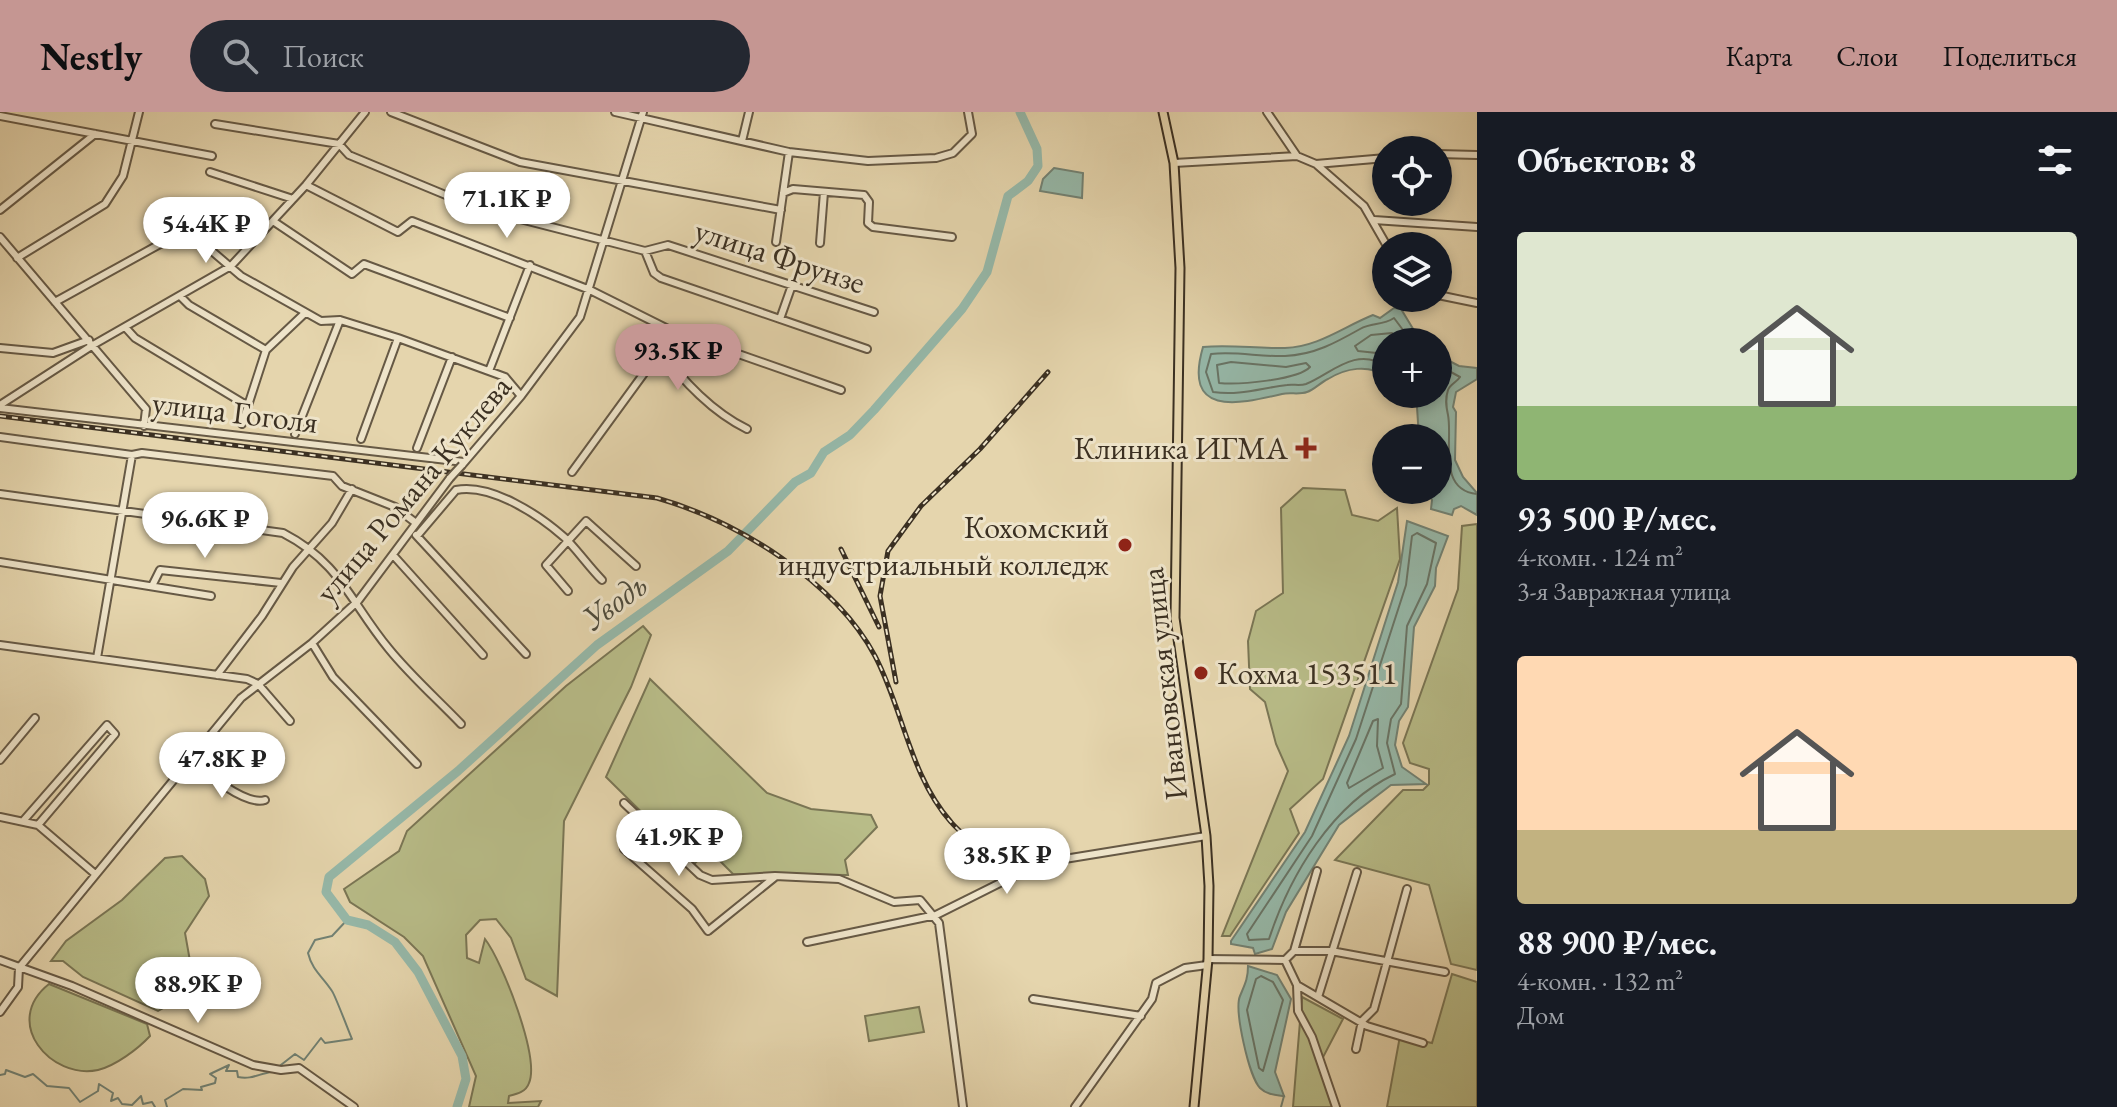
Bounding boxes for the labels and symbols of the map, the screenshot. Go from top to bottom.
pin: 71.1K ₽ [433,172,581,240]
pin: 54.4K ₽ [132,197,280,265]
street label: улица Фрунзе [689,209,871,303]
pin: 93.5K ₽ [604,324,752,392]
street label: улица Романа Куклева [305,366,521,612]
street label: улица Гоголя [150,381,320,443]
place label: Клиника ИГМА [1074,427,1289,469]
marker: Клиника ИГМА [1295,437,1317,459]
pin: 96.6K ₽ [131,492,279,560]
place label: Кохомский индустриальный колледж [778,506,1109,585]
marker: Кохомский индустриальный колледж [1116,536,1134,554]
water label: Уводь [572,562,656,640]
street label: Ивановская улица [1131,565,1197,802]
place label: Кохма 153511 [1217,652,1397,694]
marker: Кохма 153511 [1192,664,1210,682]
pin: 47.8K ₽ [148,732,296,800]
pin: 41.9K ₽ [605,810,753,878]
pin: 38.5K ₽ [933,828,1081,896]
pin: 88.9K ₽ [124,957,272,1025]

